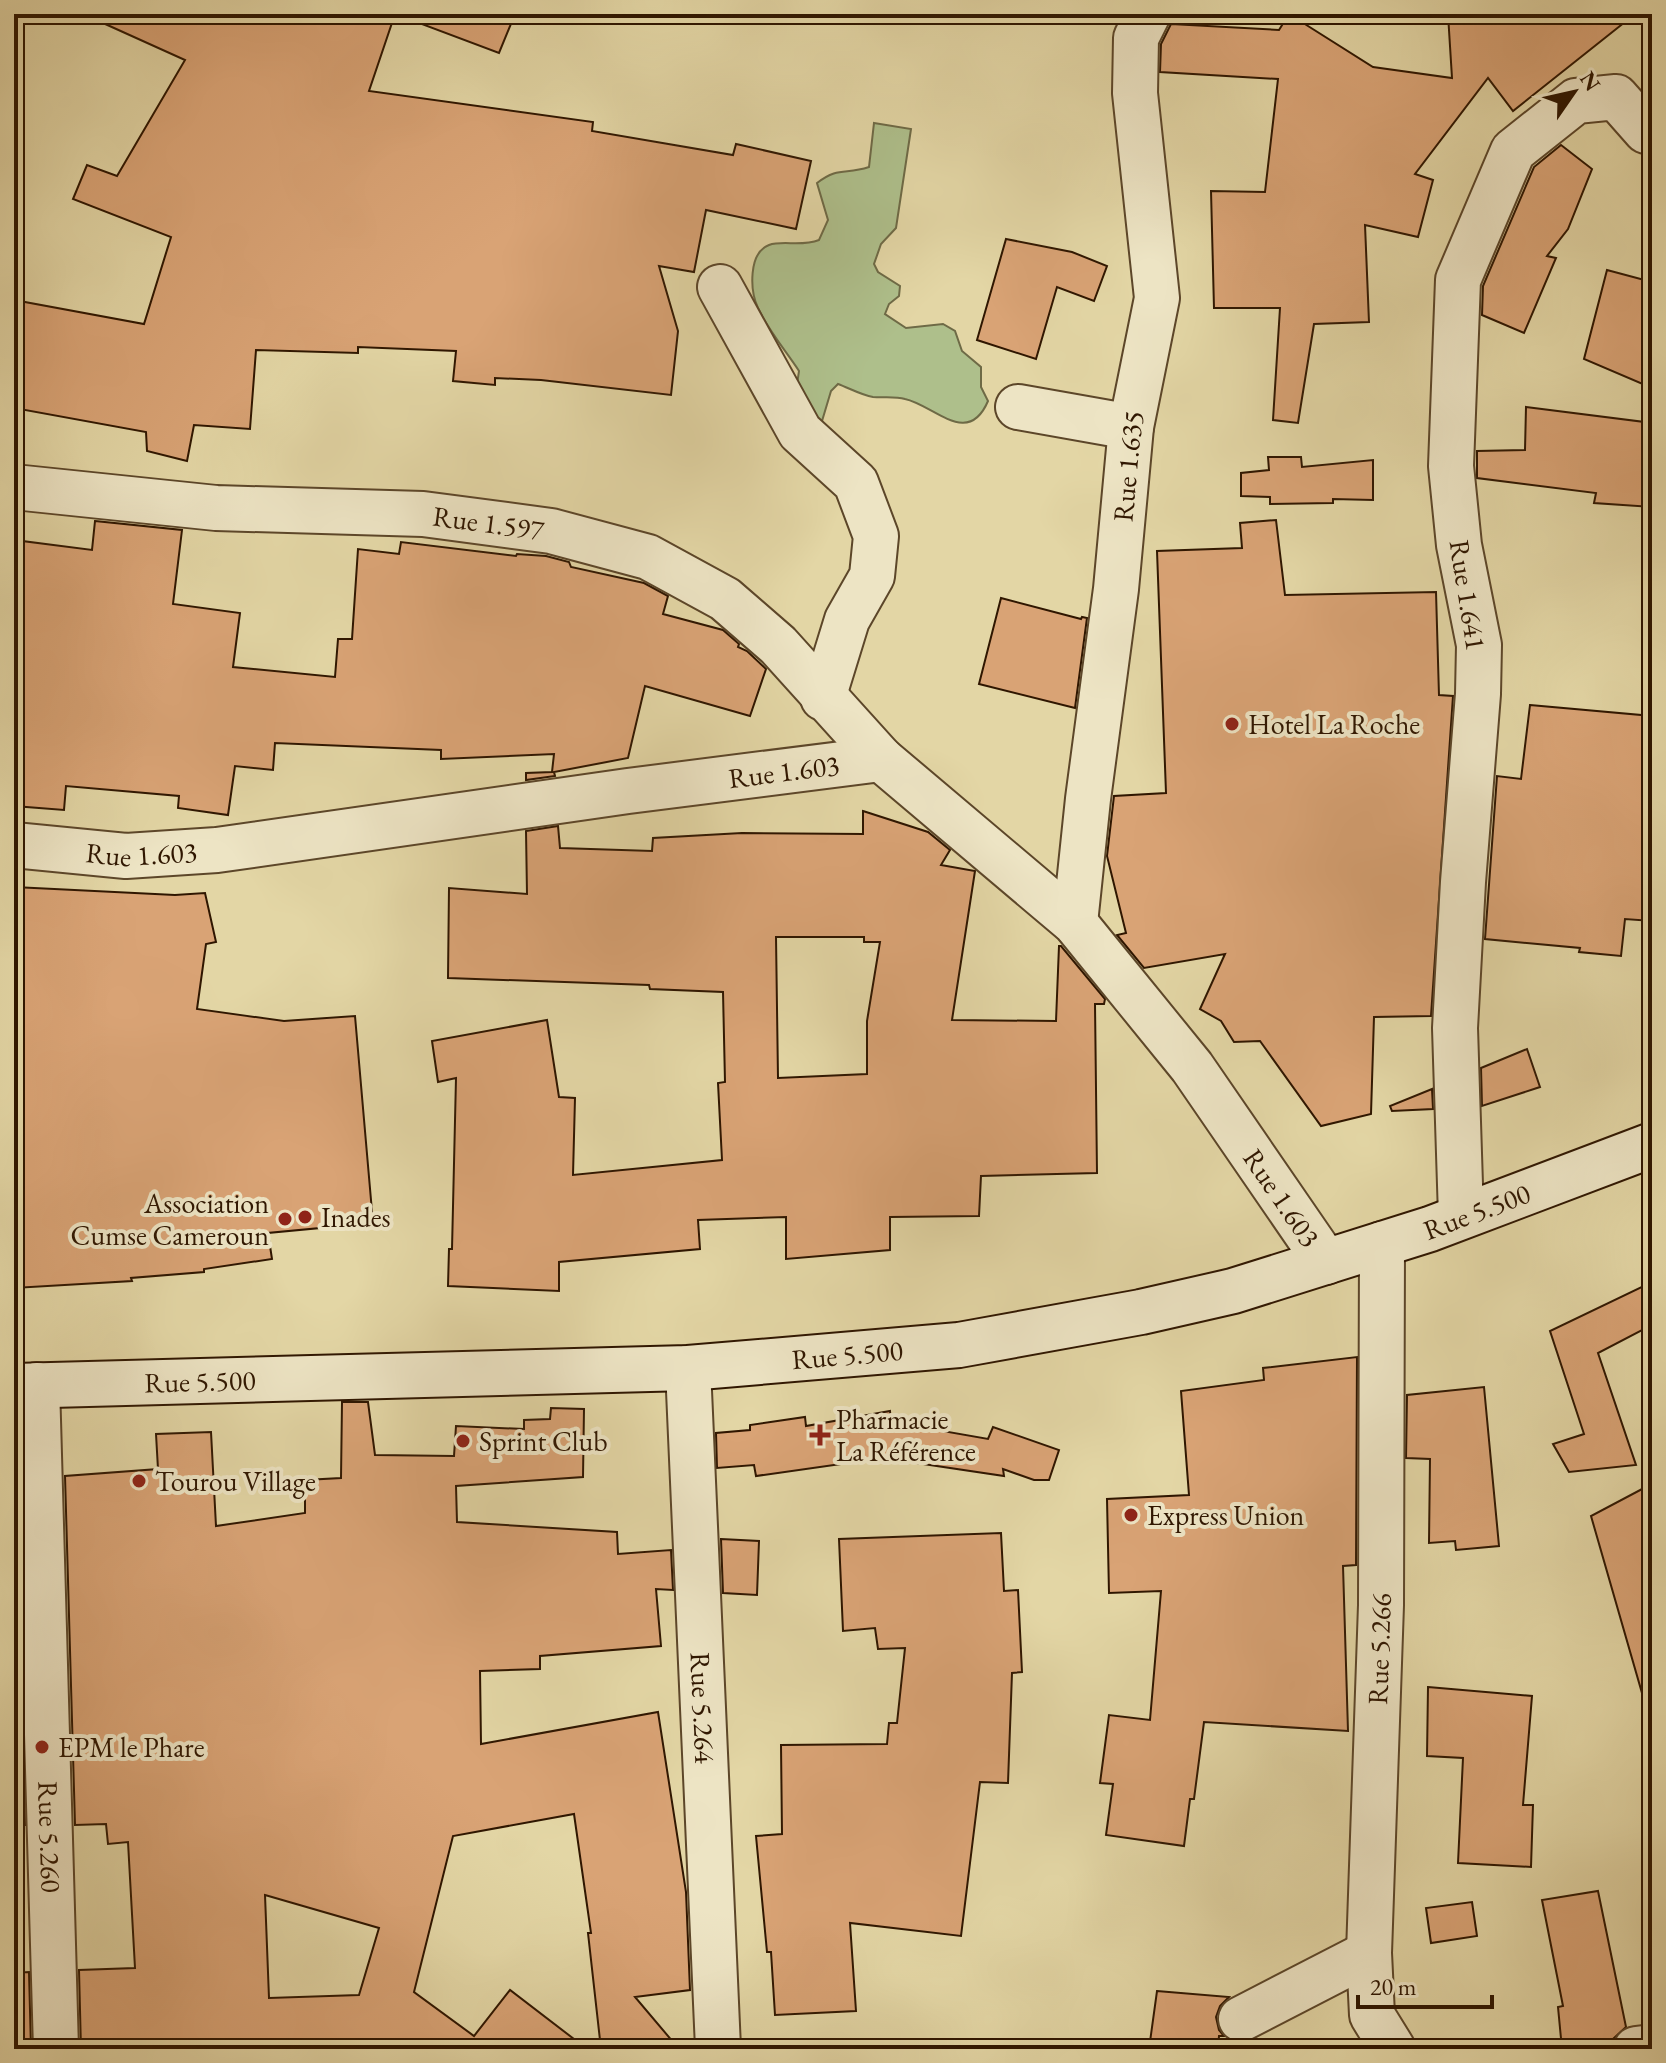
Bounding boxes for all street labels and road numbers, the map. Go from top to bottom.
street label: Rue 1.635 [1104,407,1152,523]
street label: Rue 1.597 [431,497,546,548]
street label: Rue 1.641 [1442,537,1494,653]
street label: Rue 1.603 [726,746,841,796]
street label: Rue 1.603 [84,833,198,874]
street label: Rue 1.603 [1235,1141,1328,1254]
street label: Rue 5.500 [1418,1175,1535,1248]
street label: Rue 5.500 [790,1332,904,1377]
street label: Rue 5.500 [144,1362,256,1401]
street label: Rue 5.266 [1359,1593,1399,1705]
street label: Rue 5.264 [683,1651,723,1765]
street label: Rue 5.260 [30,1781,70,1893]

